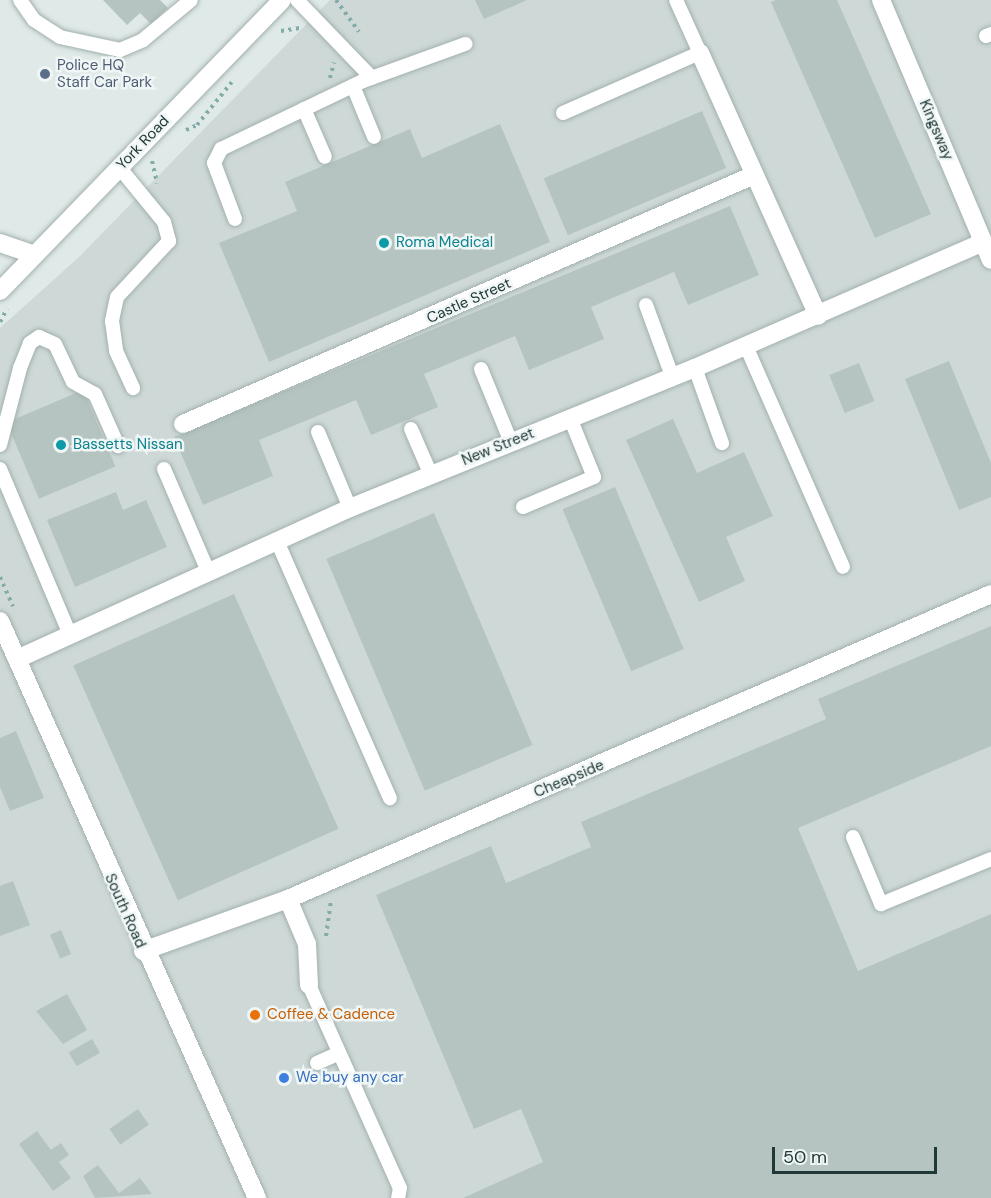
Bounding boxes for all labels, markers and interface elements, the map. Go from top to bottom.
place label: Police HQ Staff Car Park [57,56,152,91]
marker: Police HQ Staff Car Park [38,67,52,81]
street label: Kingsway [915,97,957,163]
street label: York Road [113,112,173,174]
place label: Roma Medical [396,234,493,252]
marker: Roma Medical [377,236,391,250]
street label: Castle Street [424,274,514,328]
street label: New Street [459,424,537,470]
place label: Bassetts Nissan [73,436,183,454]
marker: Bassetts Nissan [54,438,68,452]
street label: Cheapside [531,756,607,802]
street label: South Road [101,871,149,951]
place label: Coffee & Cadence [267,1006,395,1024]
marker: Coffee & Cadence [248,1008,262,1022]
place label: We buy any car [296,1069,404,1087]
marker: We buy any car [277,1071,291,1085]
scale bar [775,1135,940,1173]
text: 50 m [783,1145,827,1169]

